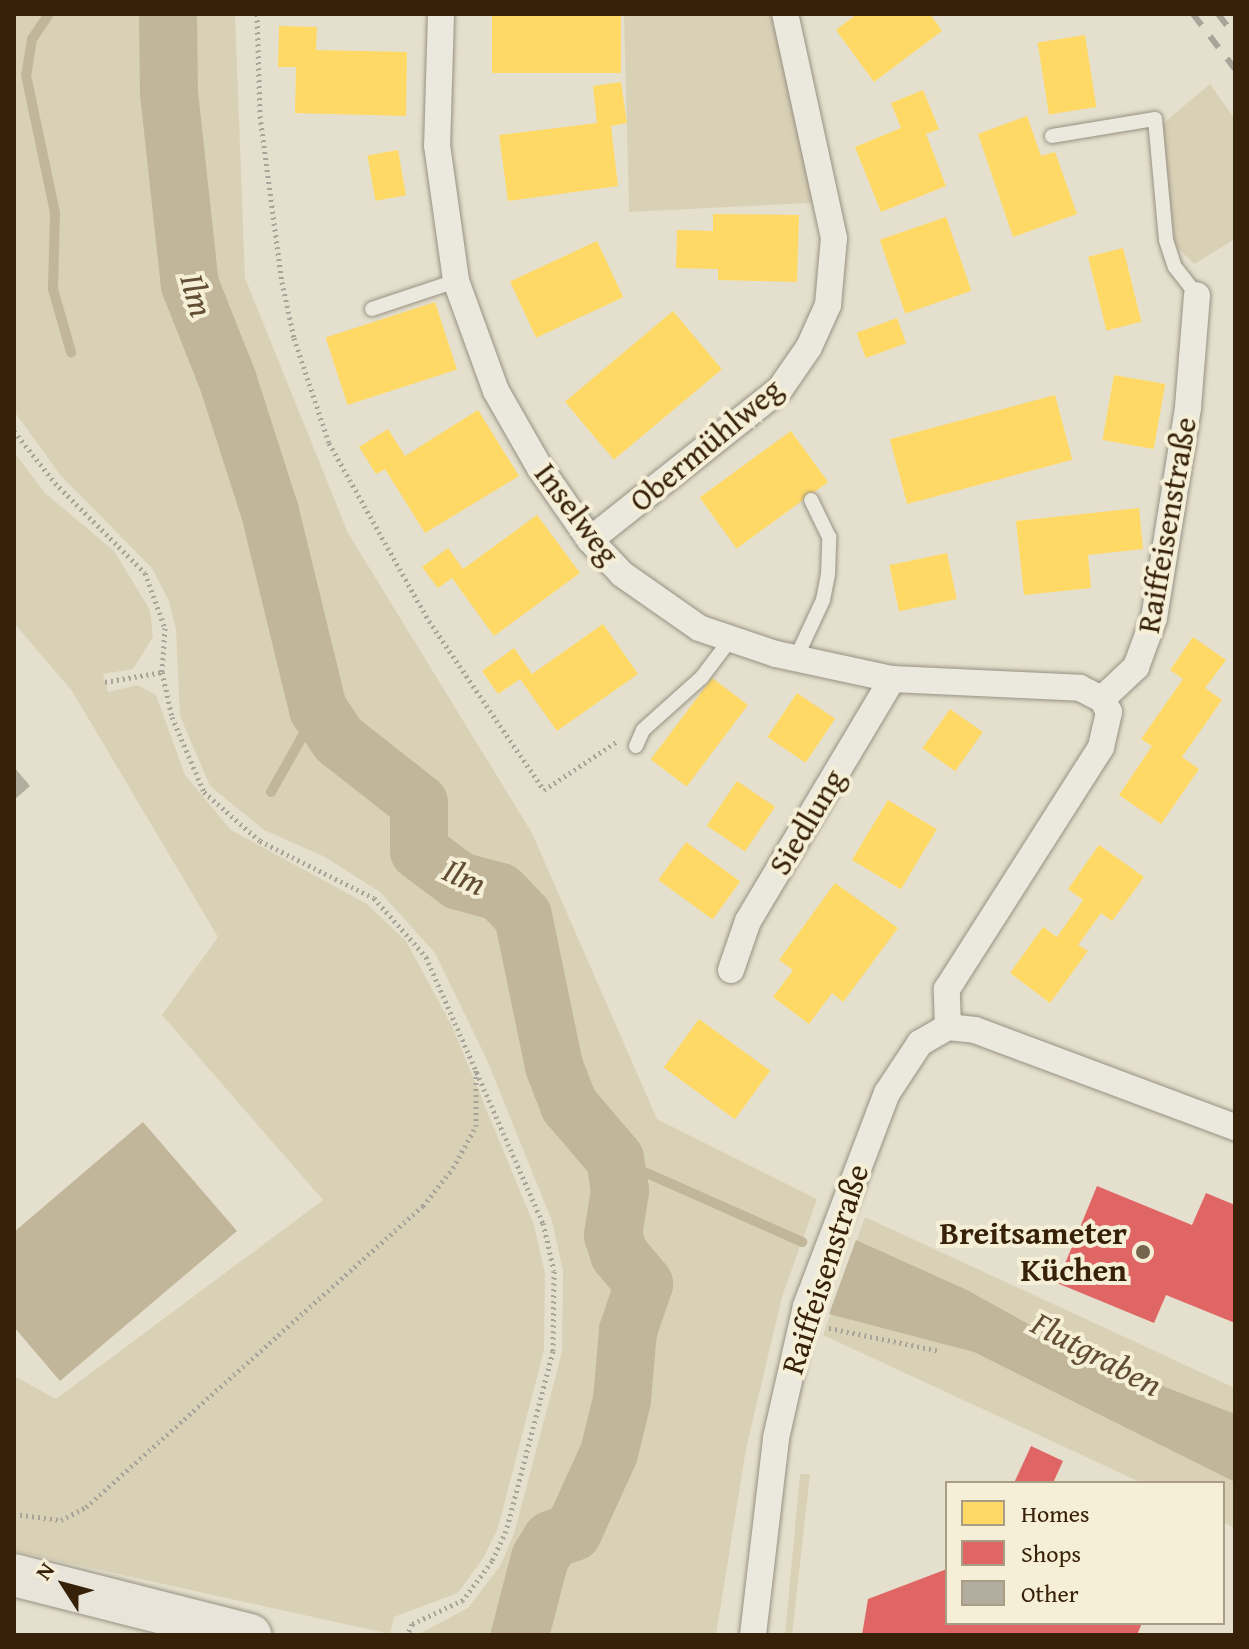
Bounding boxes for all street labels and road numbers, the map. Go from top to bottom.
street label: Obermühlweg [622,370,790,520]
street label: Raiffeisenstraße [1129,414,1205,636]
street label: Inselweg [526,456,628,572]
street label: Siedlung [760,762,854,882]
street label: Raiffeisenstraße [773,1159,877,1379]

